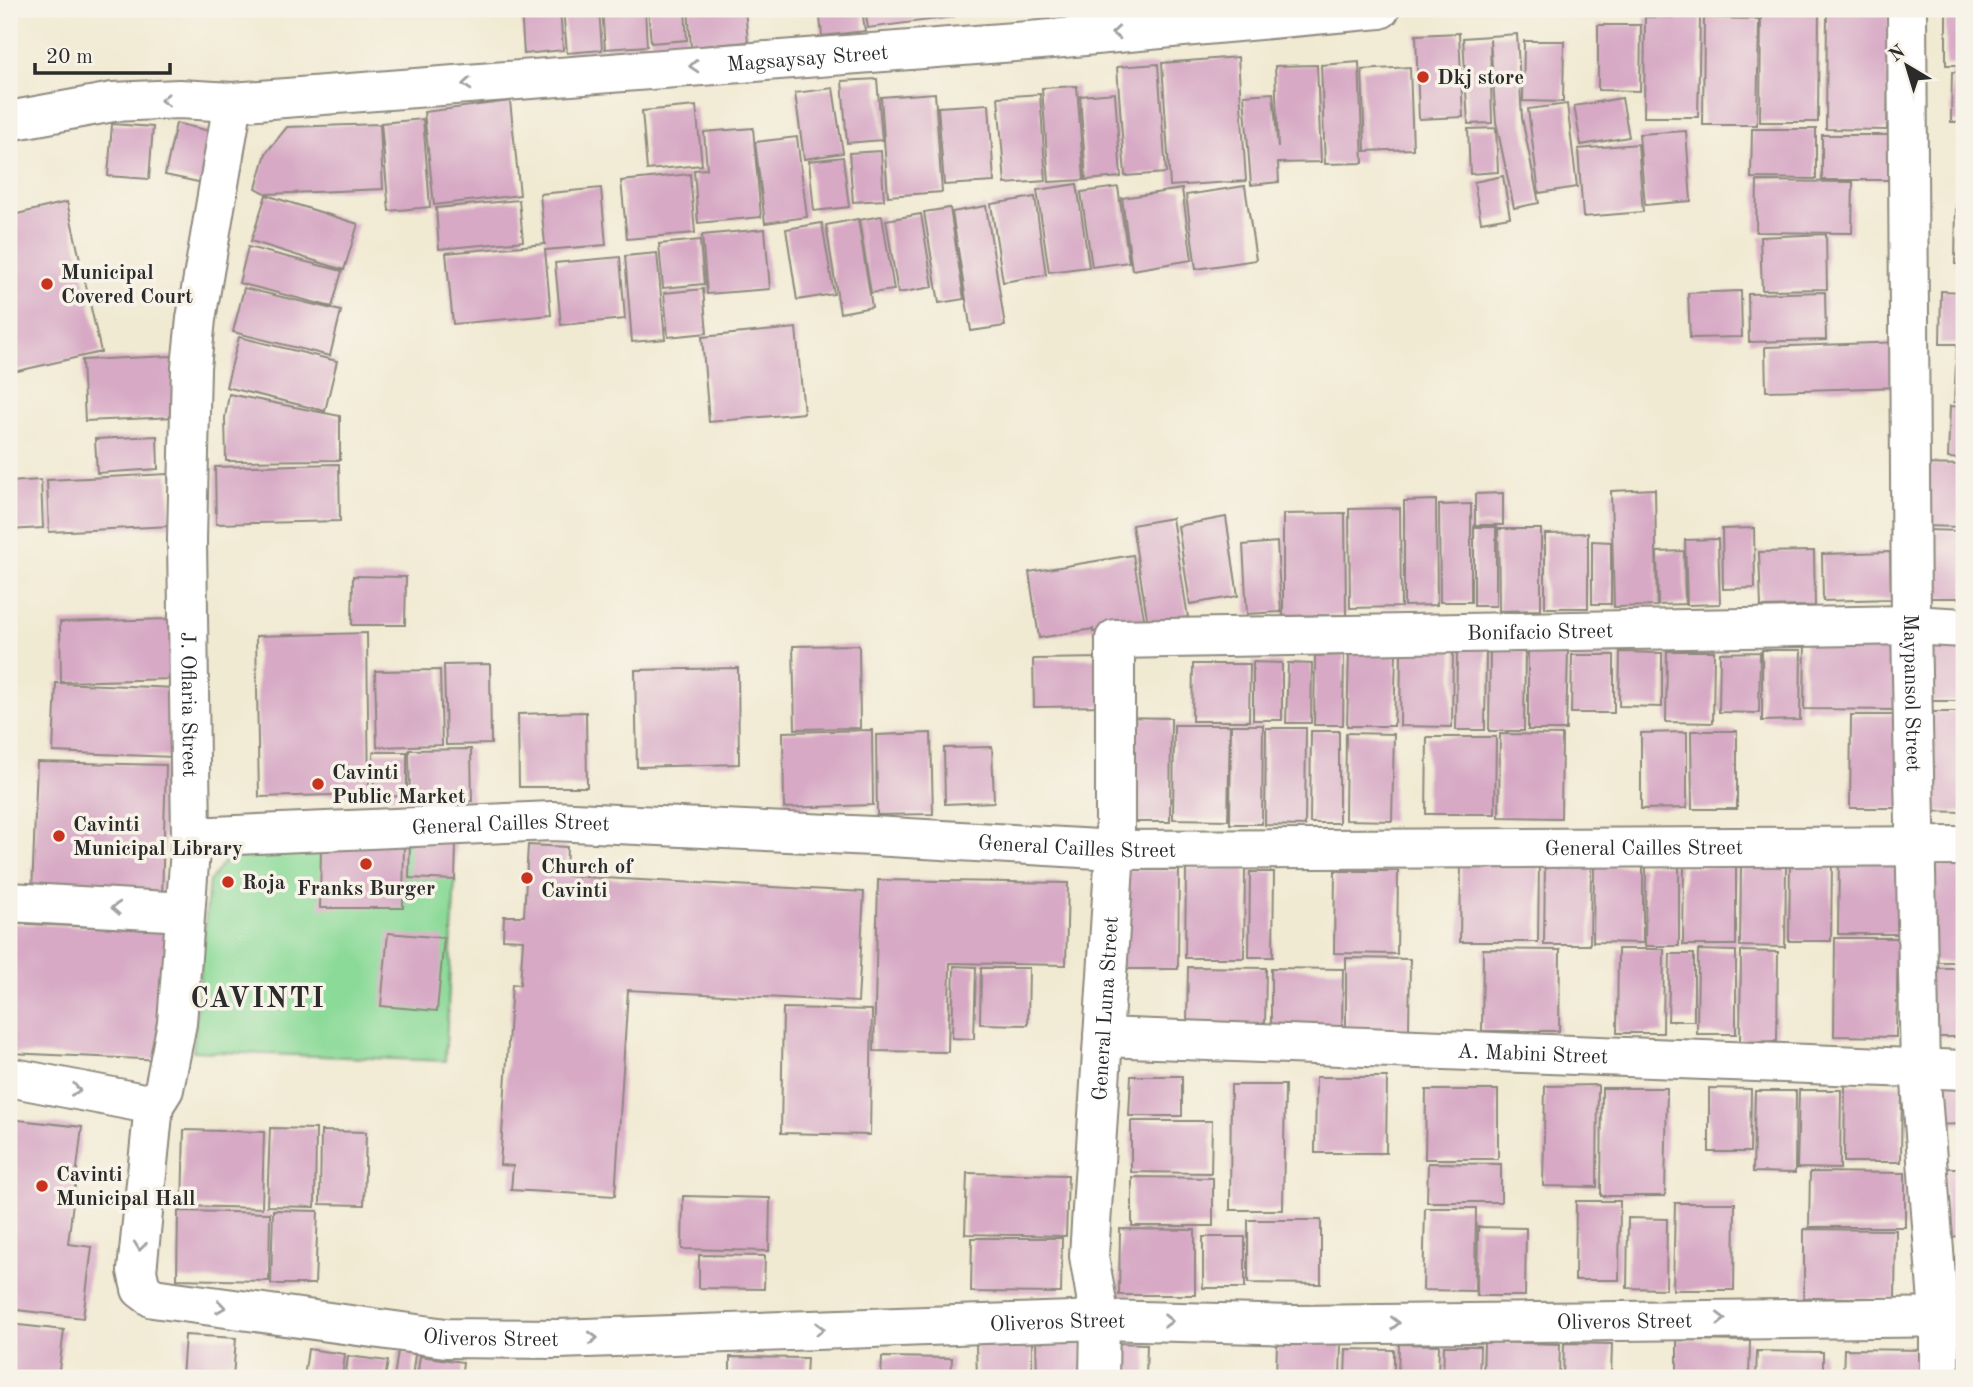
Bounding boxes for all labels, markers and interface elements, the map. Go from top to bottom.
one-way arrow [1111,25,1122,40]
scale bar [35,32,170,76]
north arrow [1871,32,1941,102]
text: N [1886,42,1910,67]
street label: Magsaysay Street [726,43,889,76]
text: 20 m [46,47,93,68]
one-way arrow [688,58,699,73]
place label: Dkj store [1437,68,1524,89]
marker: Dkj store [1415,69,1431,85]
one-way arrow [462,76,473,91]
one-way arrow [159,92,170,107]
place label: Municipal Covered Court [61,263,193,308]
marker: Municipal Covered Court [39,276,55,292]
street label: Maypansol Street [1899,614,1923,772]
street label: Bonifacio Street [1467,621,1613,645]
street label: J. Oflaria Street [176,632,199,778]
place label: Cavinti Public Market [332,763,466,808]
marker: Cavinti Public Market [310,776,326,792]
street label: General Cailles Street [411,812,610,839]
place label: Cavinti Municipal Library [73,815,243,860]
marker: Cavinti Municipal Library [51,828,67,844]
street label: General Cailles Street [977,833,1176,862]
street label: General Cailles Street [1545,838,1743,860]
marker: Franks Burger [358,856,374,872]
place label: Church of Cavinti [541,857,634,902]
marker: Church of Cavinti [519,870,535,886]
place label: Roja [242,873,286,894]
marker: Roja [220,874,236,890]
place label: Franks Burger [297,879,435,900]
one-way arrow [111,901,122,916]
street label: General Luna Street [1090,916,1123,1102]
district label: CAVINTI [190,986,326,1014]
street label: A. Mabini Street [1457,1042,1608,1068]
one-way arrow [70,1082,82,1097]
place label: Cavinti Municipal Hall [56,1165,196,1210]
marker: Cavinti Municipal Hall [34,1178,50,1194]
one-way arrow [132,1240,147,1252]
one-way arrow [215,1300,226,1315]
street label: Oliveros Street [989,1311,1126,1336]
street label: Oliveros Street [1557,1311,1692,1334]
one-way arrow [1716,1311,1726,1327]
one-way arrow [1163,1314,1174,1329]
one-way arrow [1390,1315,1401,1331]
one-way arrow [815,1322,826,1337]
street label: Oliveros Street [422,1326,559,1351]
one-way arrow [588,1330,599,1345]

